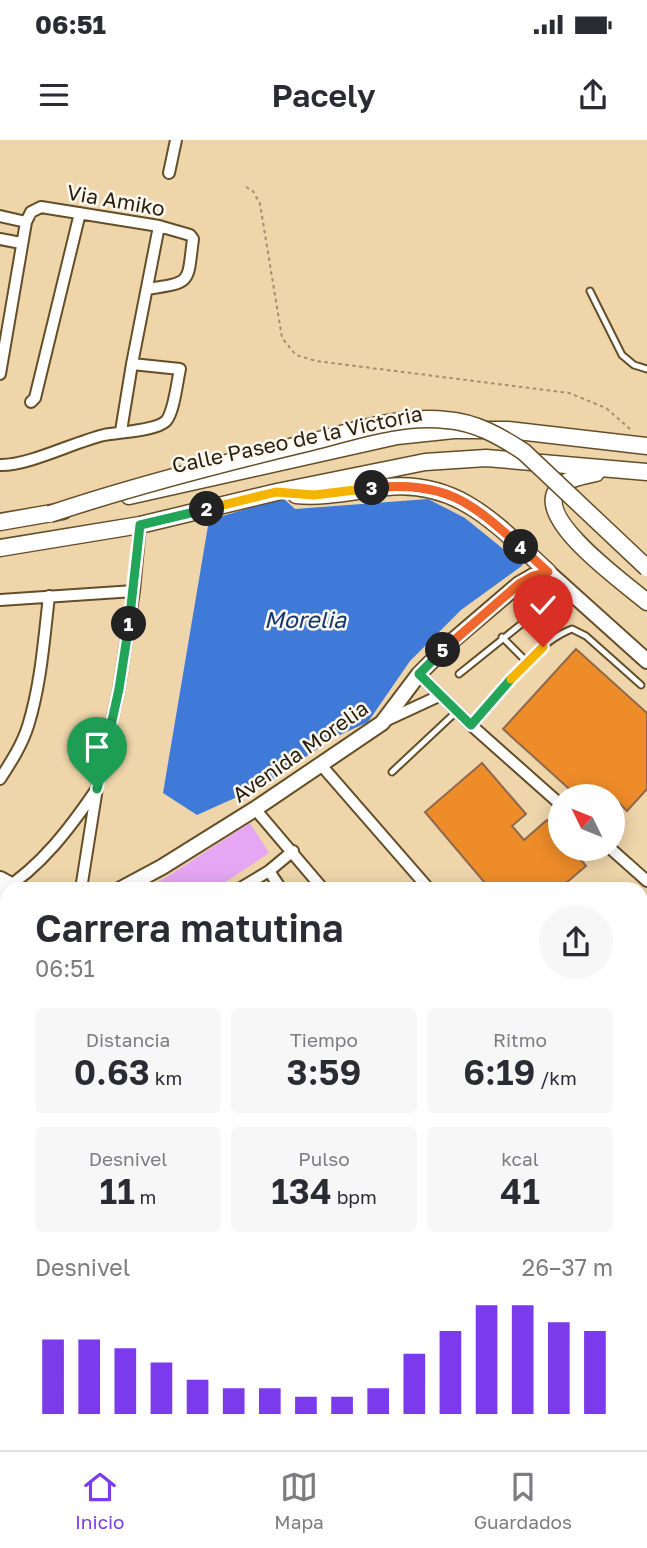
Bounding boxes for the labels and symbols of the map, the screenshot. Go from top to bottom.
street label: Via Amiko [65,179,167,221]
street label: Calle Paseo de la Victoria [169,400,425,478]
pin: 3 [354,470,390,506]
pin: 2 [190,492,224,526]
pin: 4 [504,530,538,564]
pin [513,575,573,647]
water label: Morelia [264,605,347,633]
pin: 1 [111,606,146,642]
pin: 5 [426,632,460,668]
street label: Avenida Morelia [227,694,373,808]
pin [67,717,127,789]
north arrow [548,784,625,861]

